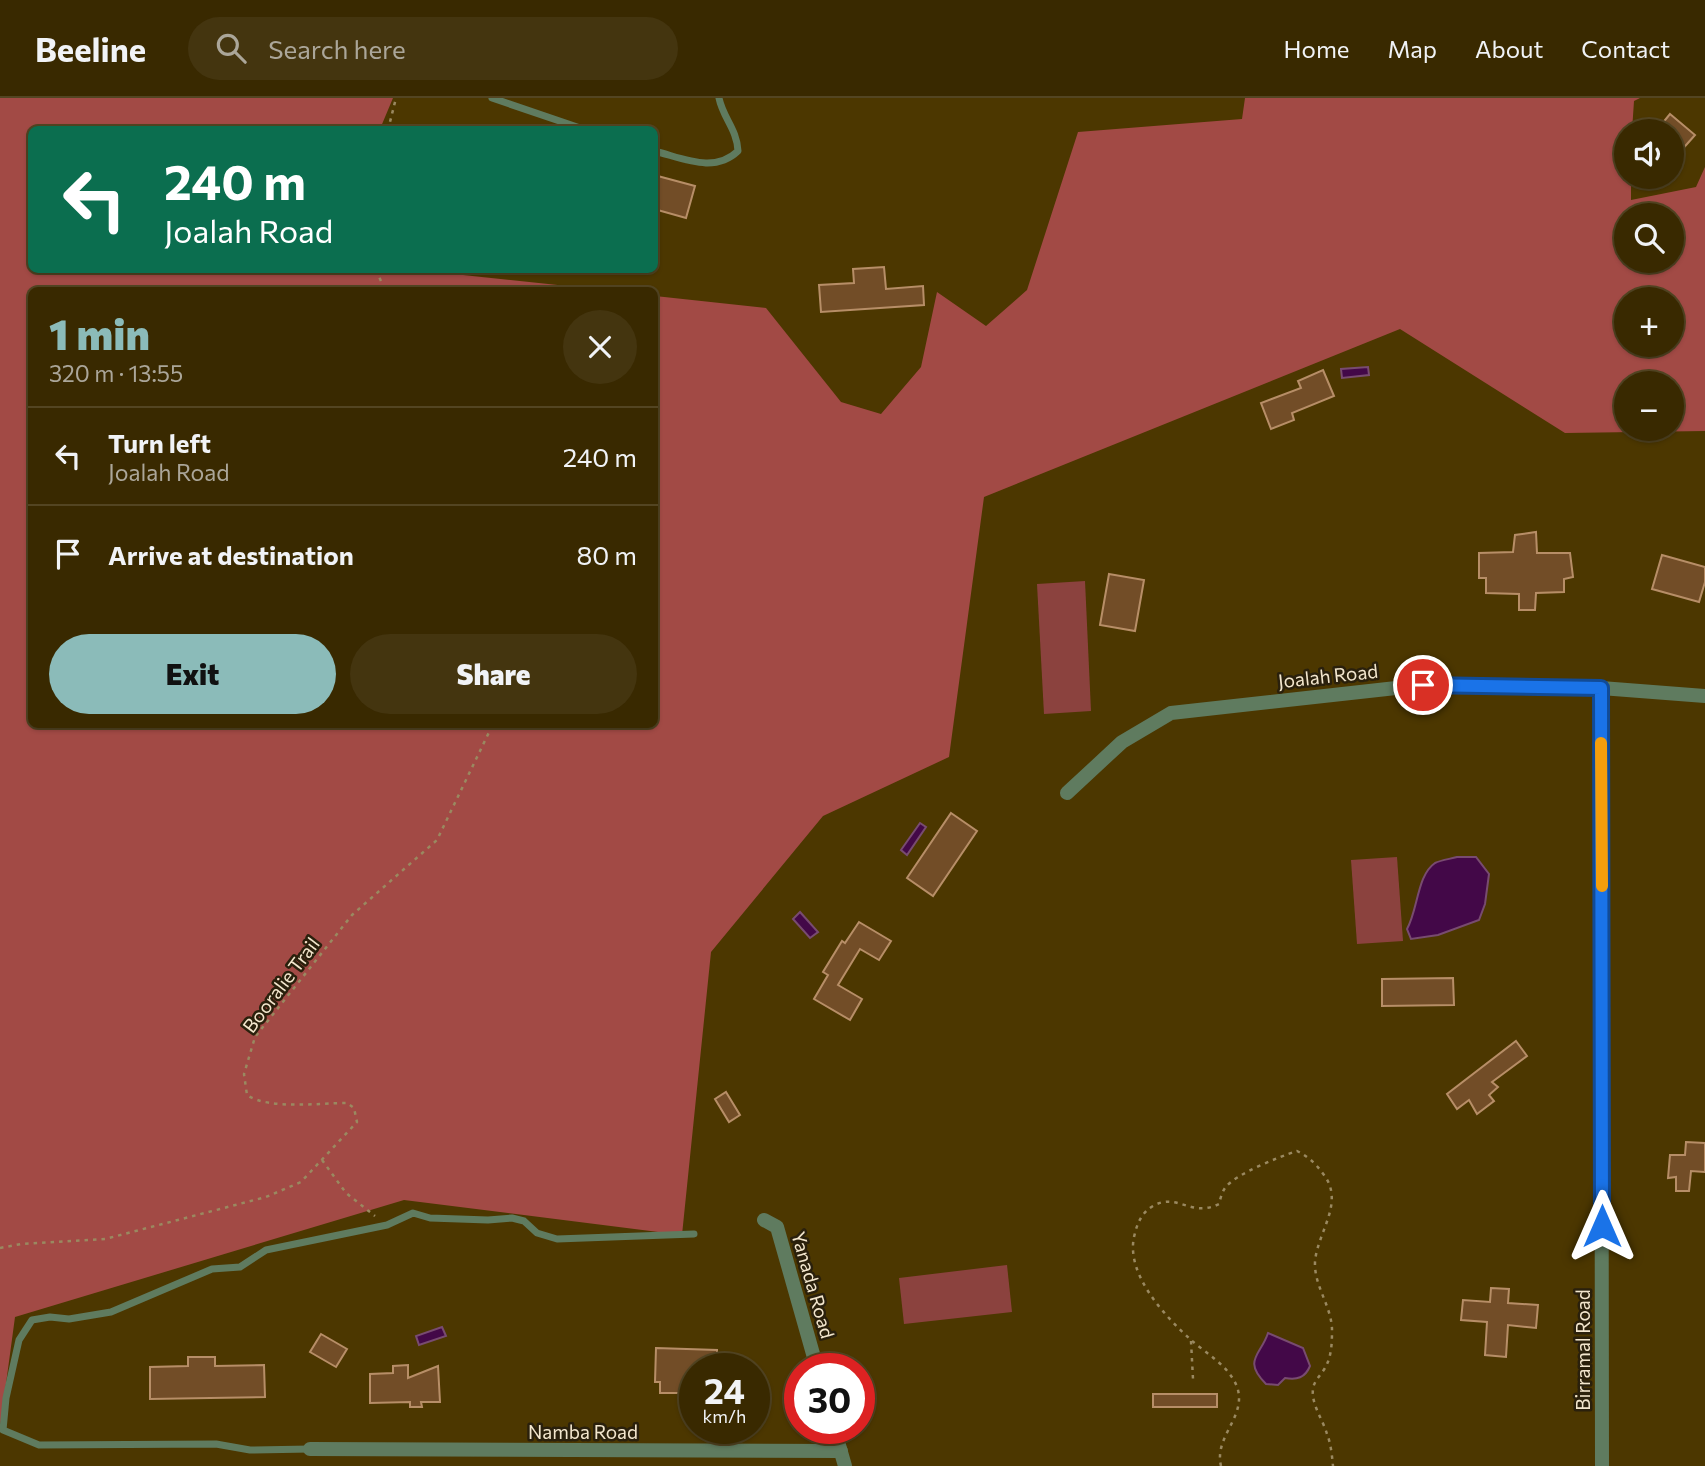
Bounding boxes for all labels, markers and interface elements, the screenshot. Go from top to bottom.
search box [188,17,678,80]
text: Beeline [35,28,146,69]
icon: search [212,29,250,67]
text: Search here [268,33,406,64]
text: Home [1284,34,1350,63]
text: Map [1388,34,1437,63]
text: About [1475,34,1543,63]
text: Contact [1581,34,1670,63]
map controls [1614,119,1684,441]
button: sound [1614,119,1684,189]
text: 240 m [164,150,306,210]
icon: left [49,154,140,245]
button: search [1614,203,1684,273]
text: Joalah Road [164,210,333,250]
button: + [1614,287,1684,357]
text: 1 min [49,307,150,359]
button: close [563,310,637,384]
text: 320 m · 13:55 [49,359,183,387]
button: − [1614,371,1684,441]
text: Turn left [108,427,211,458]
icon: left [49,437,87,475]
text: 240 m [563,441,637,472]
text: Joalah Road [108,458,230,486]
icon: arrive [49,535,87,573]
text: Arrive at destination [108,539,354,570]
text: 80 m [577,539,637,570]
button: Exit [49,634,336,714]
button: Share [350,634,637,714]
pin [1393,655,1453,715]
street label: Joalah Road [1277,659,1379,692]
icon: arrive [1404,666,1442,704]
street label: Booralie Trail [237,933,324,1037]
position arrow [1565,1189,1639,1263]
street label: Yanada Road [787,1229,840,1341]
street label: Birramal Road [1571,1289,1594,1411]
speed limit sign: 30 [784,1353,875,1444]
text: 24 [704,1368,745,1411]
text: km/h [703,1405,746,1427]
street label: Namba Road [528,1420,638,1443]

